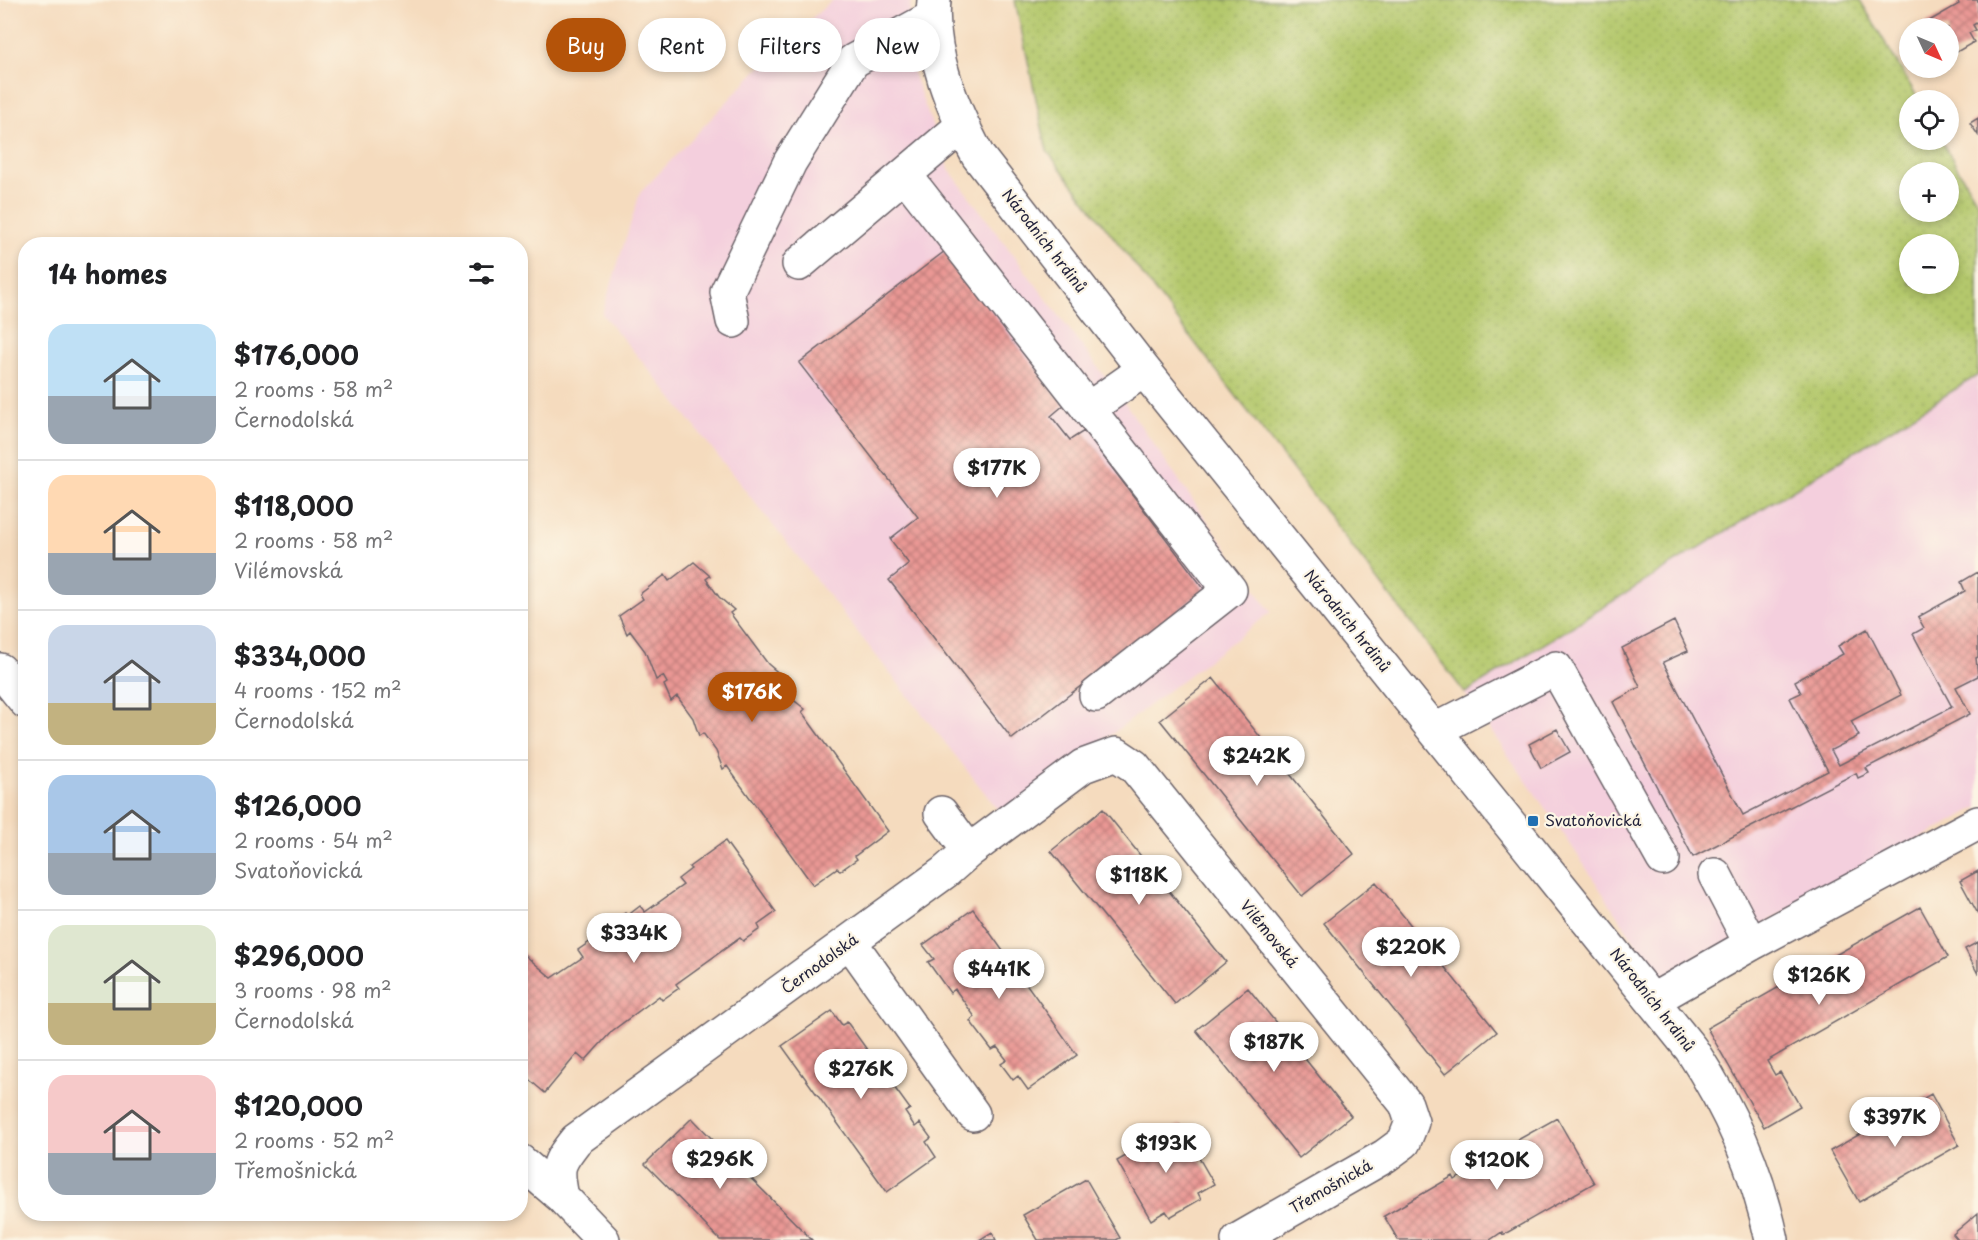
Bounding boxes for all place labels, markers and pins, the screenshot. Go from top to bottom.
pin: $177K [955,448,1039,499]
pin: $176K [710,672,794,723]
pin: $242K [1215,736,1299,787]
place label: Svatoňovická [1545,808,1642,831]
marker: Svatoňovická [1526,814,1540,828]
pin: $118K [1097,855,1181,906]
pin: $334K [592,913,676,964]
pin: $220K [1369,927,1453,978]
pin: $441K [957,949,1041,1000]
pin: $126K [1777,955,1861,1006]
pin: $187K [1232,1022,1316,1073]
pin: $276K [819,1049,903,1100]
pin: $397K [1853,1097,1937,1148]
pin: $193K [1124,1123,1208,1174]
pin: $296K [678,1139,762,1190]
pin: $120K [1455,1140,1539,1191]

